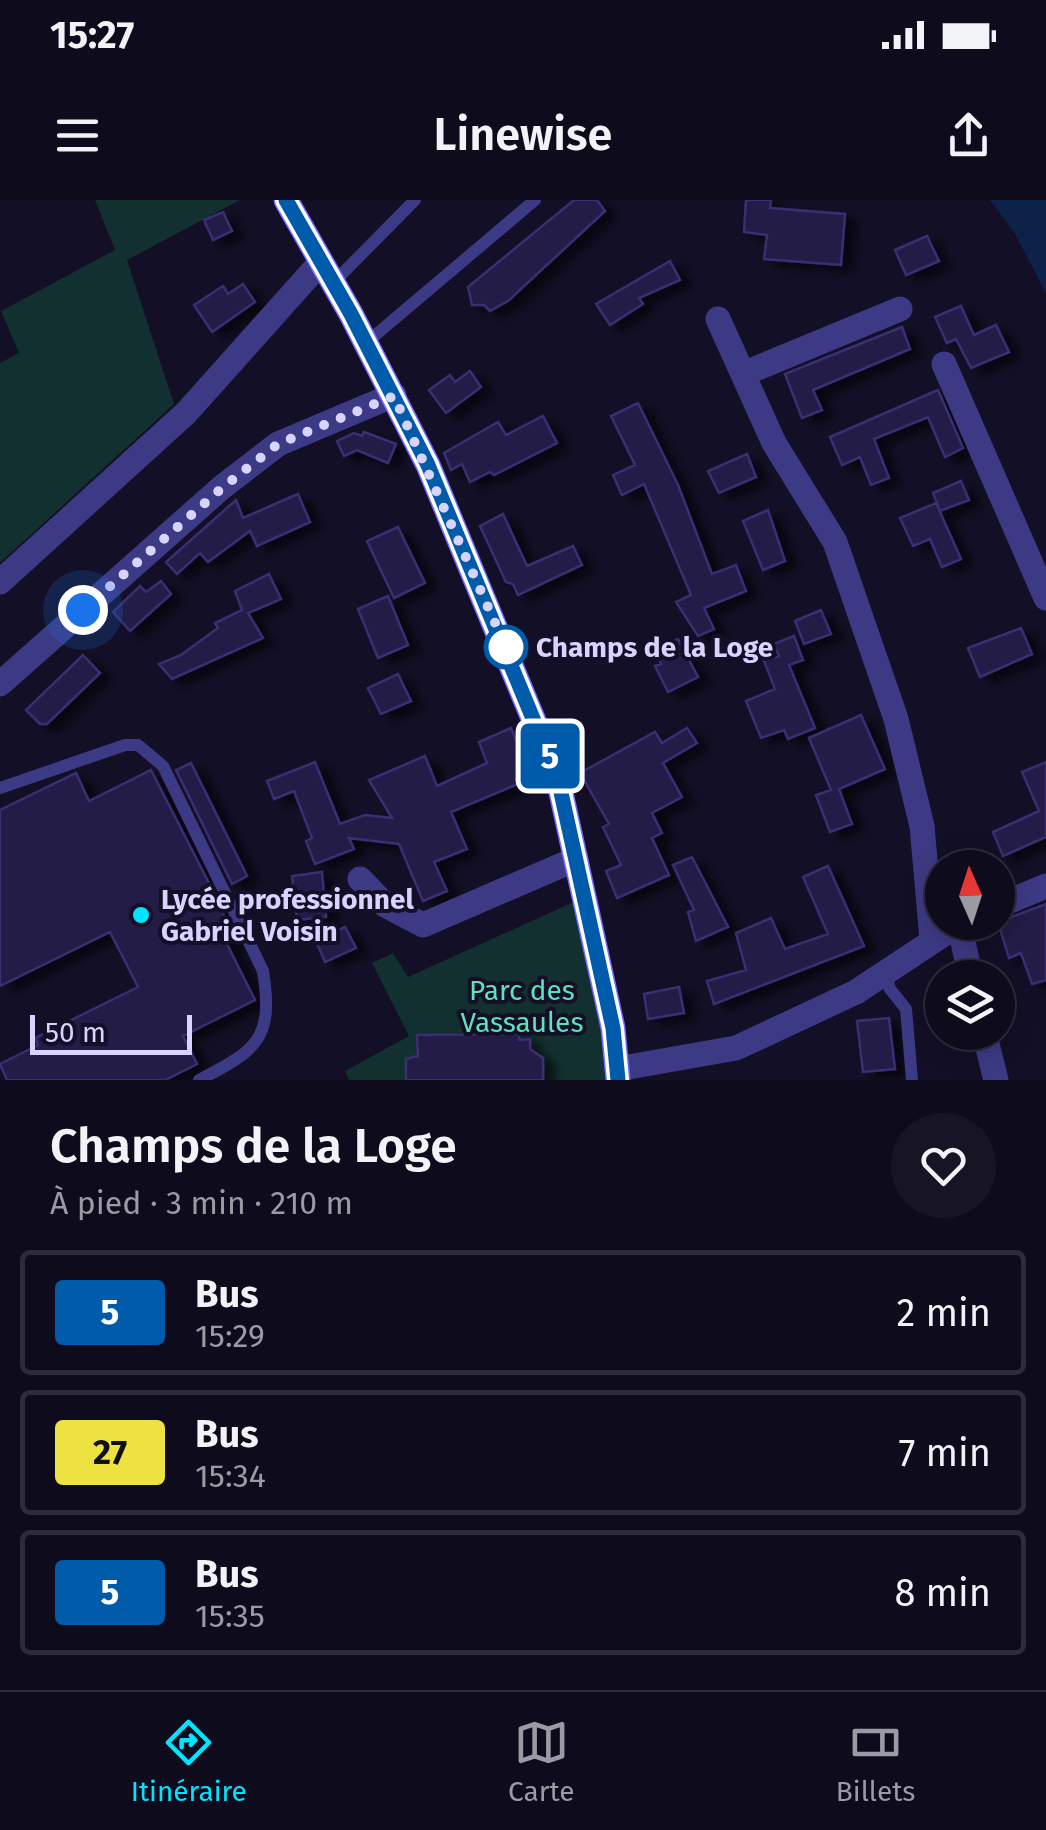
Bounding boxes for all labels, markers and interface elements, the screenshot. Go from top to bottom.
text: 15:27 [50,12,134,58]
icon: menu [50,108,105,163]
text: Linewise [434,108,612,162]
icon: share [941,108,996,163]
your location [58,585,108,635]
marker: Champs de la Loge [485,626,527,668]
place label: Champs de la Loge [536,631,773,664]
line badge: 5 [518,724,582,788]
text: 5 [541,735,559,777]
north arrow [925,850,1015,940]
map controls [925,850,1015,1050]
place label: Lycée professionnel Gabriel Voisin [161,883,414,948]
marker: Lycée professionnel Gabriel Voisin [130,904,152,926]
button: layers [925,960,1015,1050]
park label: Parc des Vassaules [461,974,583,1039]
scale bar [30,1010,192,1054]
text: 50 m [45,1016,106,1049]
button: heart [891,1113,996,1218]
text: Champs de la Loge [50,1117,457,1175]
text: À pied · 3 min · 210 m [50,1184,353,1222]
text: Bus [195,1271,259,1317]
text: 2 min [897,1290,991,1336]
text: 5 [101,1291,119,1333]
text: 15:29 [195,1317,265,1355]
text: Bus [195,1411,259,1457]
text: 7 min [899,1430,991,1476]
text: 27 [93,1431,127,1473]
text: 15:34 [195,1457,266,1495]
text: Bus [195,1551,259,1597]
text: 8 min [894,1570,991,1616]
text: 5 [101,1571,119,1613]
text: 15:35 [195,1597,265,1635]
tab: Itinéraire [131,1715,247,1808]
tab: Carte [508,1715,574,1808]
tab: Billets [836,1715,915,1808]

